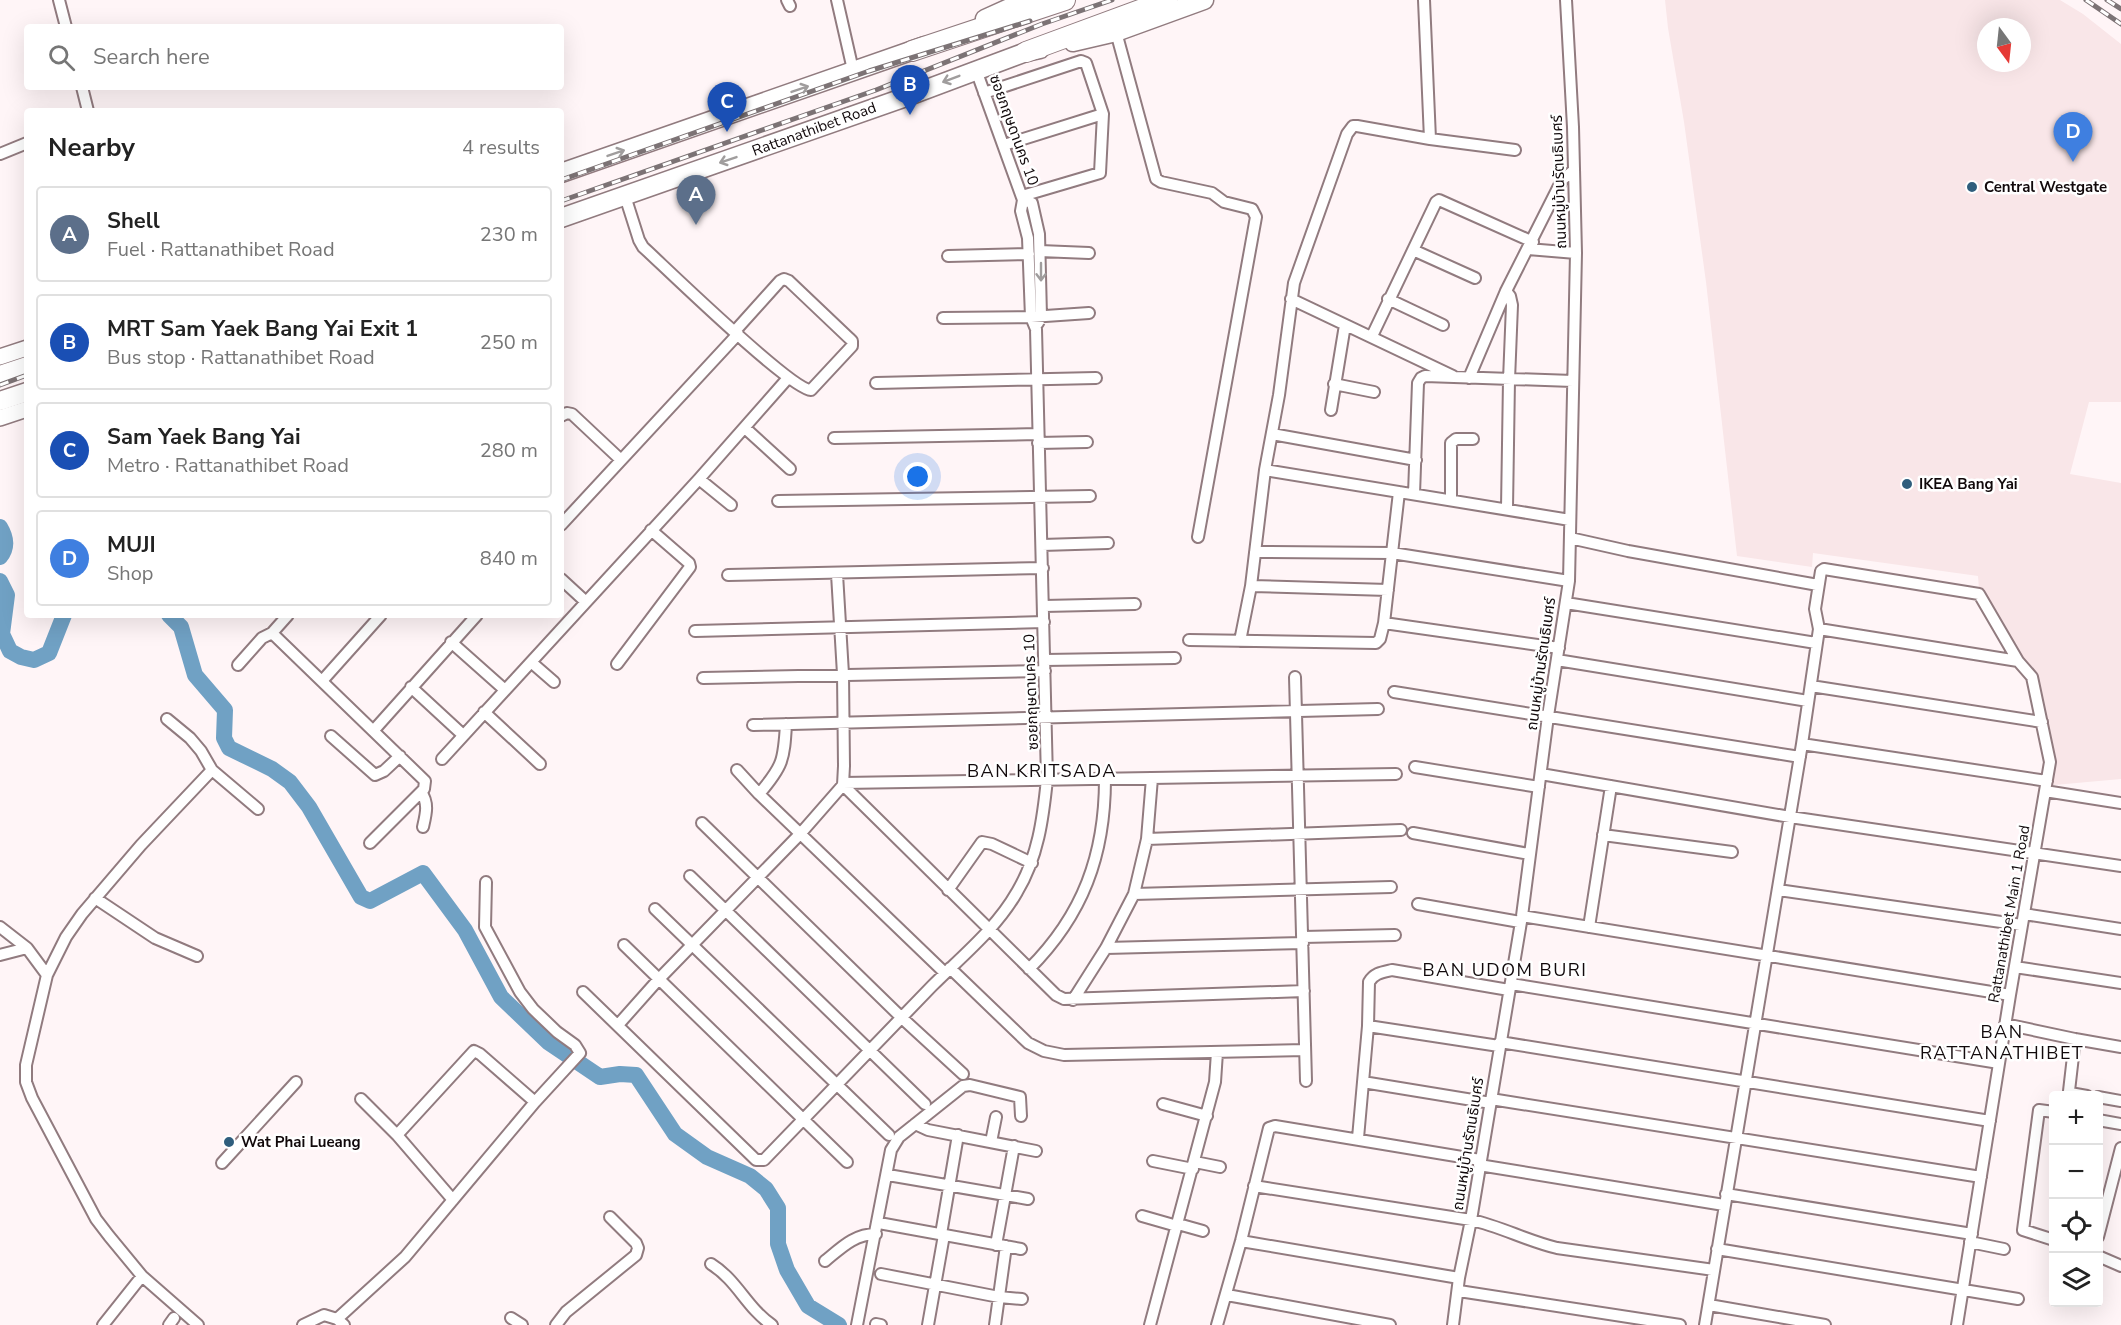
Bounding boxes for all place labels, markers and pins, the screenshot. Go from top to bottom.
pin: B [890,66,930,115]
pin: C [708,82,746,132]
pin: D [2054,112,2092,162]
pin: A [676,176,716,225]
place label: Central Westgate [1984,177,2107,197]
marker: Central Westgate [1965,180,1979,194]
place label: IKEA Bang Yai [1919,474,2018,494]
marker: IKEA Bang Yai [1900,477,1914,491]
place label: Wat Phai Lueang [241,1132,361,1152]
marker: Wat Phai Lueang [222,1135,236,1149]

